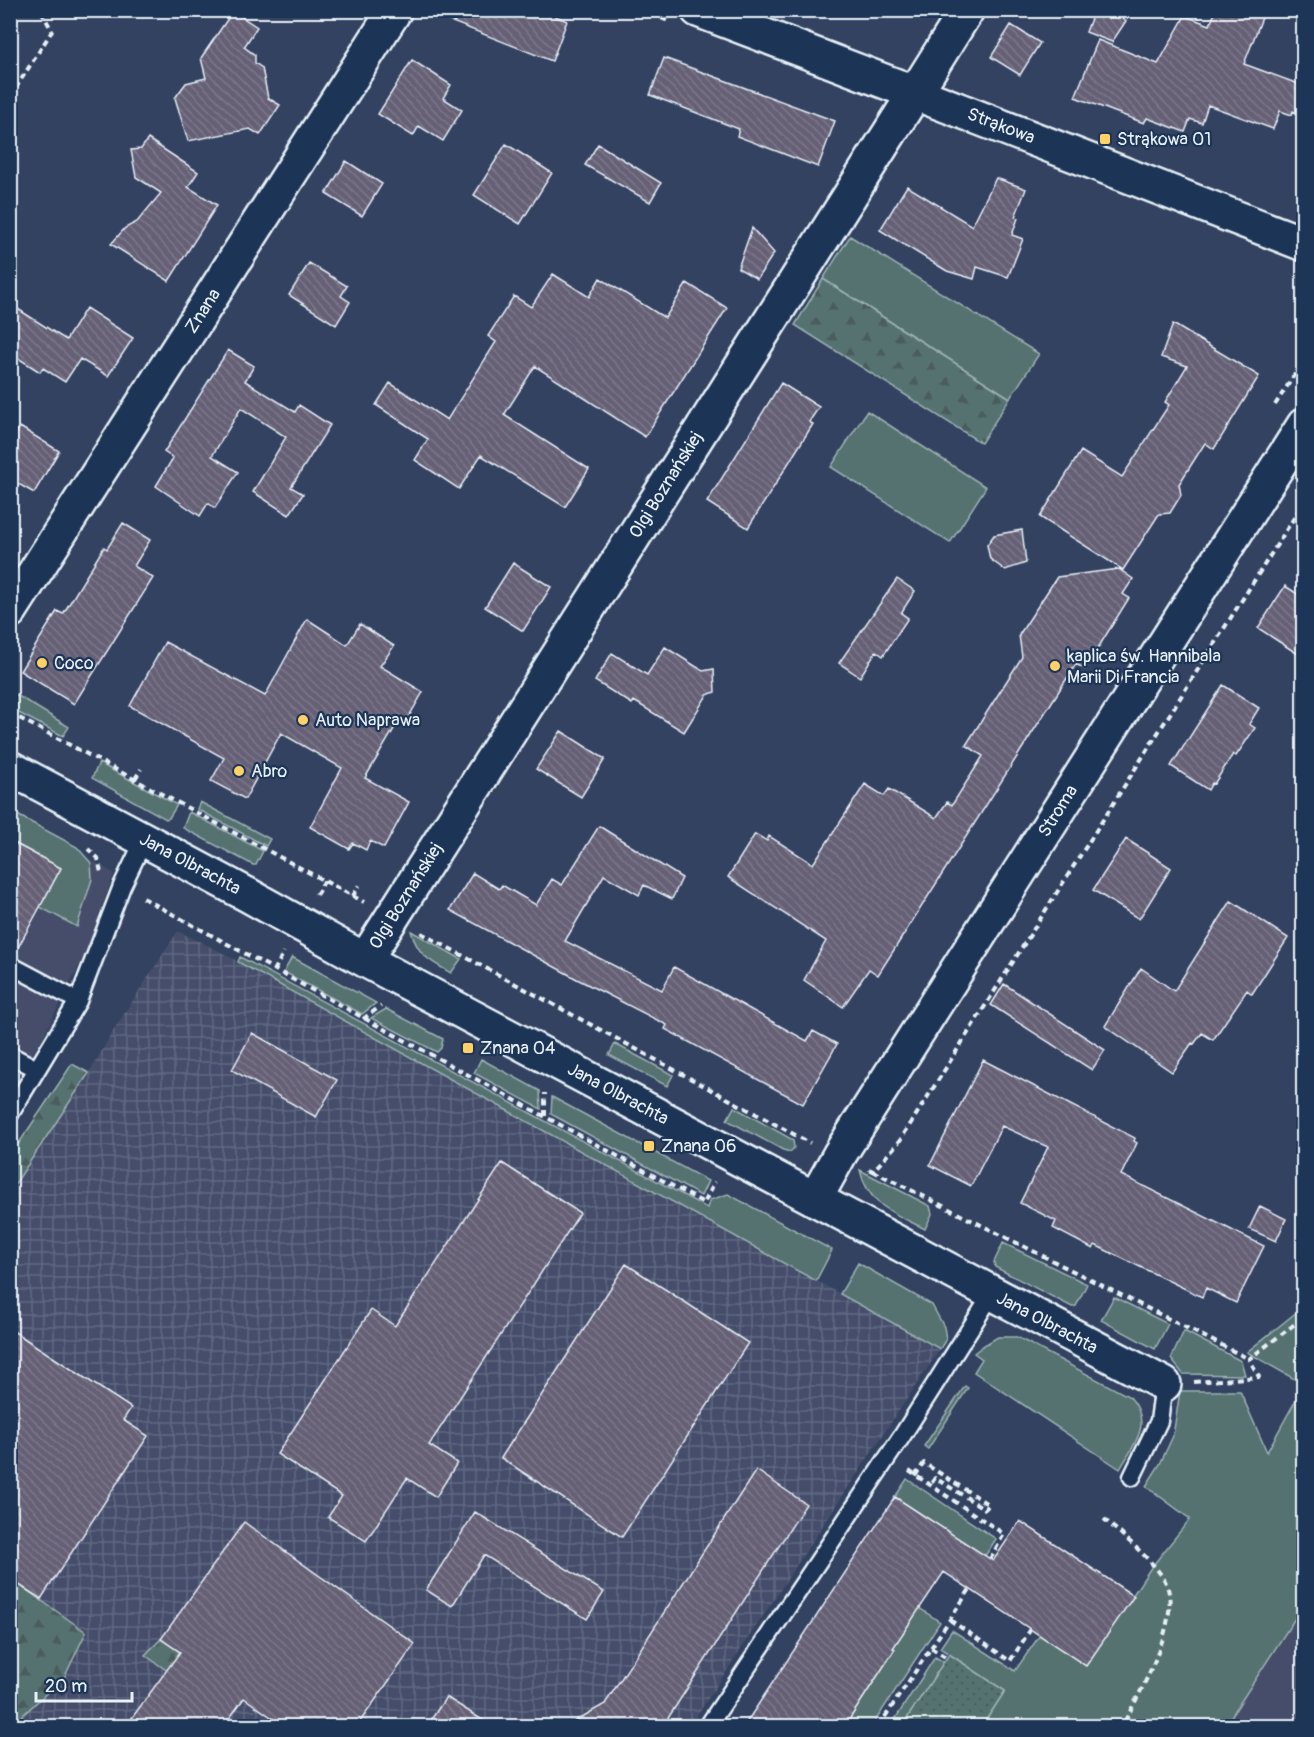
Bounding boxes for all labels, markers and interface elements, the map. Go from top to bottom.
street label: Strąkowa [964,103,1038,149]
place label: Strąkowa 01 [1117,128,1211,151]
marker: Strąkowa 01 [1098,132,1112,146]
street label: Znana [180,284,226,338]
street label: Olgi Boznańskiej [624,427,708,543]
place label: kaplica św. Hannibala Marii Di Francia [1067,645,1221,689]
place label: Coco [54,652,94,675]
marker: Coco [35,656,49,670]
marker: kaplica św. Hannibala Marii Di Francia [1048,659,1062,673]
place label: Auto Naprawa [315,709,420,732]
marker: Auto Naprawa [296,713,310,727]
place label: Abro [251,760,288,783]
marker: Abro [232,764,246,778]
street label: Stroma [1033,781,1083,841]
street label: Jana Olbrachta [135,828,245,900]
street label: Olgi Boznańskiej [364,838,448,954]
place label: Znana 04 [480,1037,556,1060]
marker: Znana 04 [461,1041,475,1055]
street label: Jana Olbrachta [563,1058,673,1130]
place label: Znana 06 [661,1135,737,1158]
marker: Znana 06 [642,1139,656,1153]
street label: Jana Olbrachta [992,1287,1102,1359]
scale bar [36,1665,132,1703]
text: 20 m [45,1675,87,1698]

